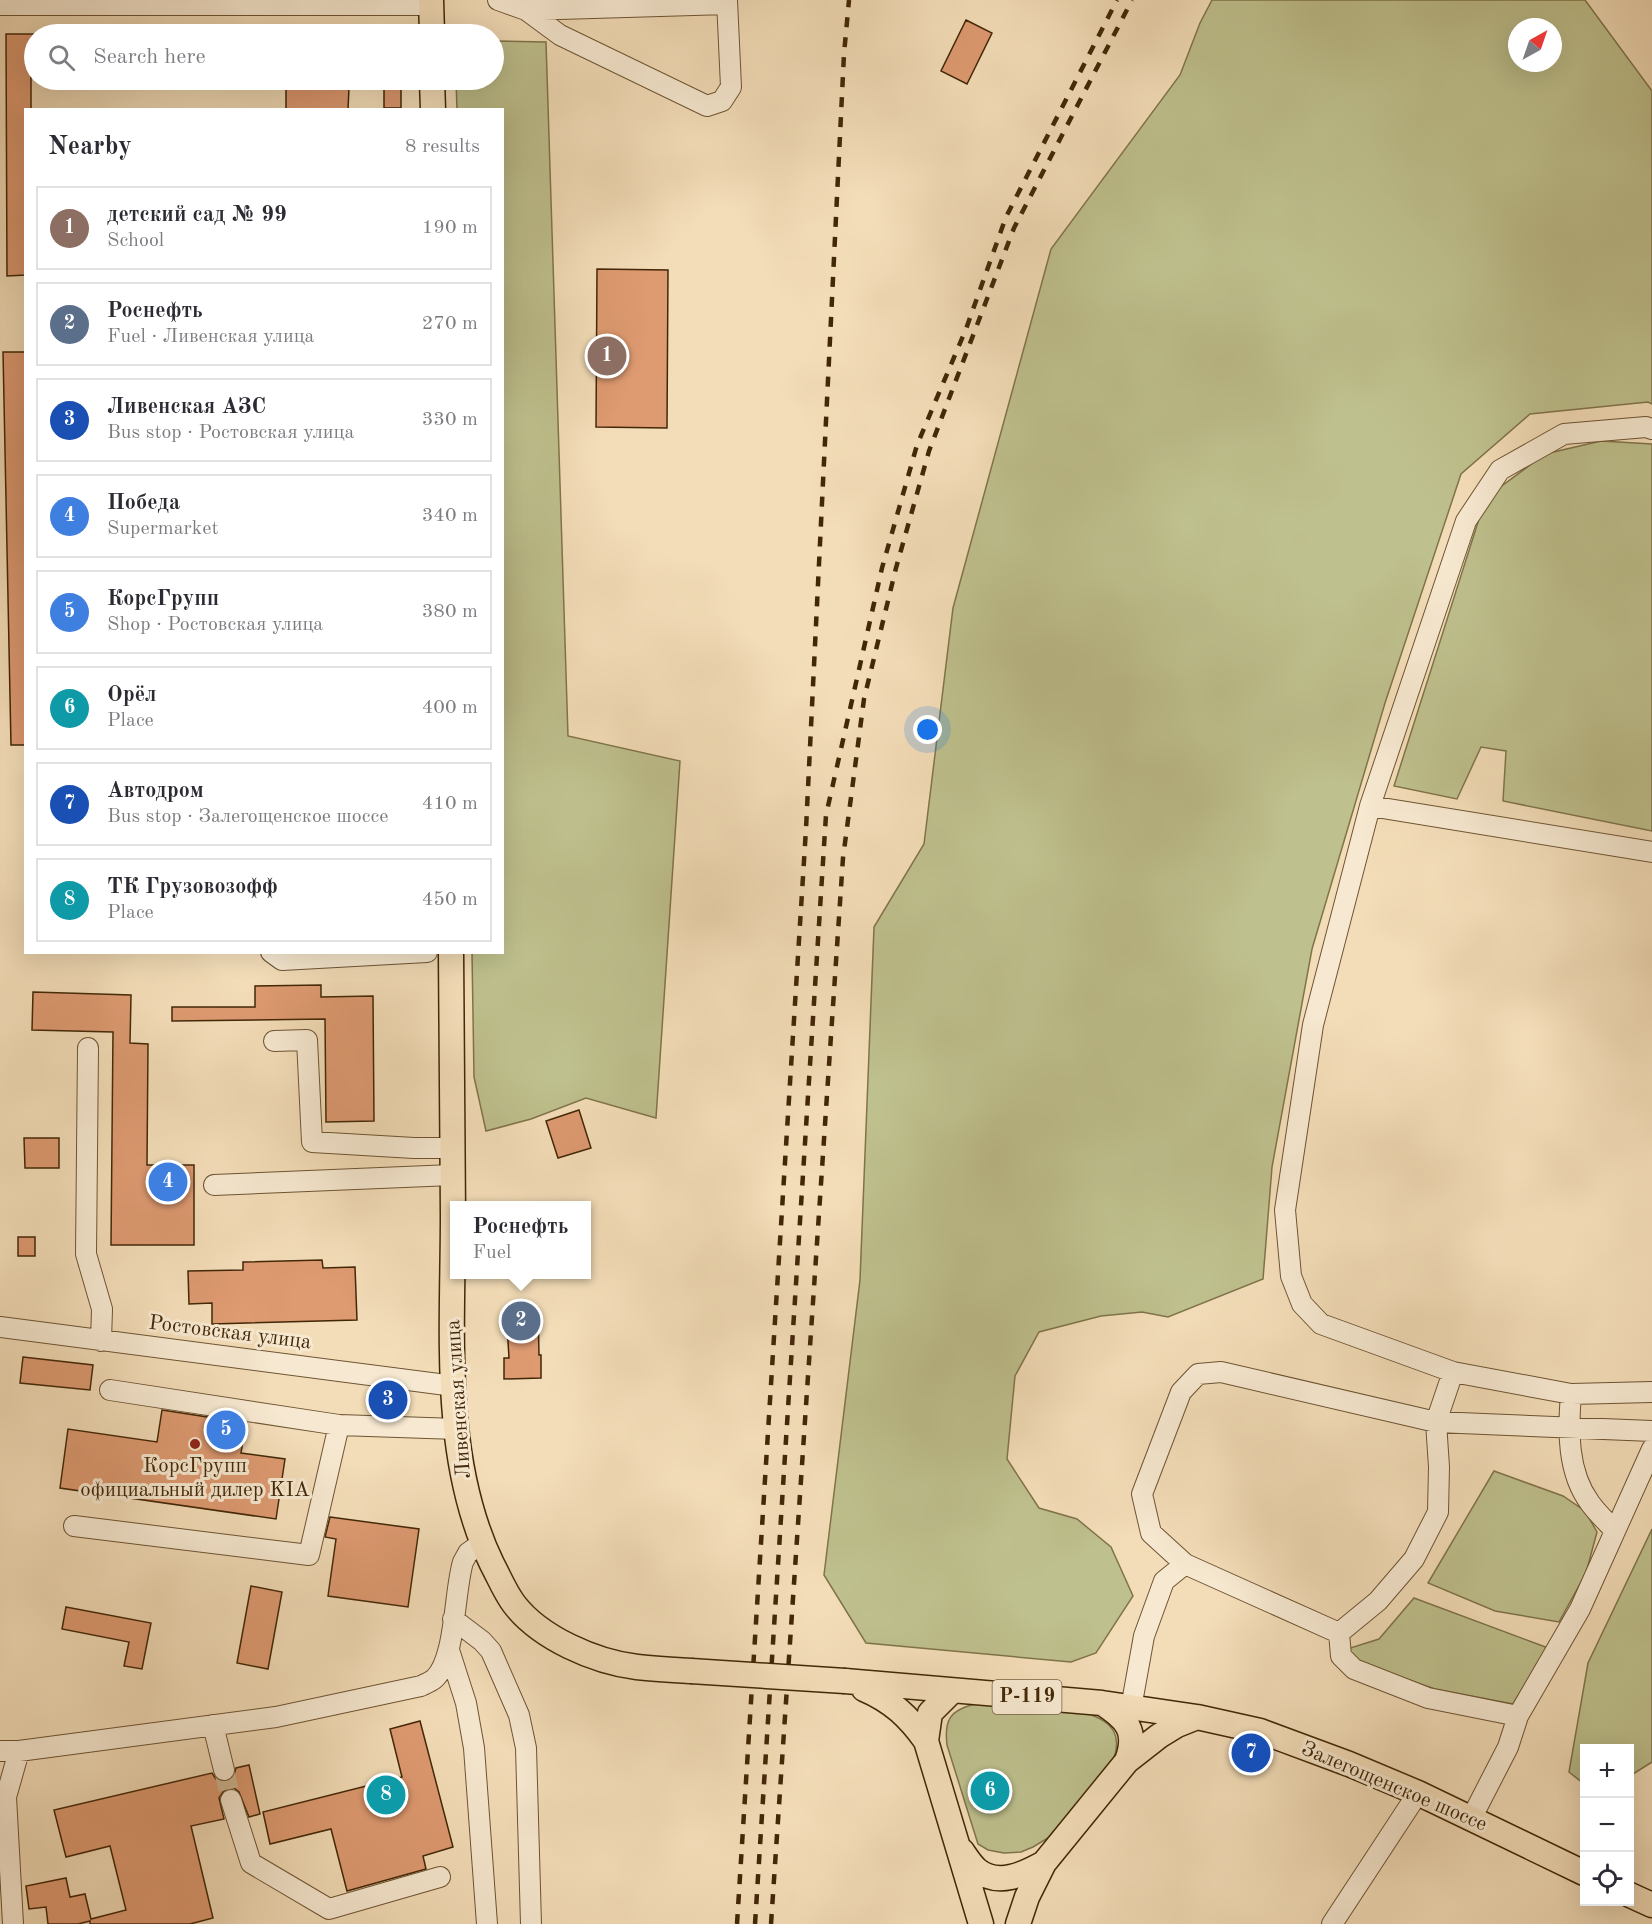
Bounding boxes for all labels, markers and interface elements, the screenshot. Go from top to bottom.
north arrow [1508,18,1562,72]
search box [24,24,504,90]
icon: search [45,41,78,74]
text: Search here [93,46,206,68]
text: Nearby [48,134,132,160]
text: 8 results [405,137,480,157]
text: детский сад № 99 [107,204,287,226]
text: 1 [64,218,75,238]
text: 190 m [422,218,478,238]
text: School [107,231,164,251]
text: Роснефть [107,300,203,322]
text: 2 [64,314,75,334]
text: 270 m [422,314,478,334]
text: Fuel · Ливенская улица [107,327,314,347]
pin: 1 [588,334,626,378]
text: Ливенская АЗС [107,396,266,418]
text: 3 [64,410,75,430]
text: 330 m [422,410,478,430]
text: Bus stop · Ростовская улица [107,423,354,443]
text: Победа [107,492,180,514]
text: 4 [64,506,75,526]
text: 340 m [422,506,478,526]
text: Supermarket [107,519,218,539]
text: КорсГрупп [107,588,219,610]
text: 5 [64,602,75,622]
text: 380 m [422,602,478,622]
text: Shop · Ростовская улица [107,615,323,635]
text: Орёл [107,684,157,706]
text: 6 [64,698,75,718]
text: 400 m [422,698,478,718]
text: Place [107,711,154,731]
your location [913,715,942,744]
text: Автодром [107,780,204,802]
text: 7 [64,794,75,814]
text: 410 m [422,794,478,814]
text: Bus stop · Залегощенское шоссе [107,807,388,827]
text: ТК Грузовозофф [107,876,278,898]
text: 8 [64,890,75,910]
text: 450 m [422,890,478,910]
text: Place [107,903,154,923]
pin: 4 [148,1160,188,1204]
popup [450,1201,591,1279]
text: Роснефть [473,1216,568,1238]
text: Fuel [473,1243,511,1263]
pin: 2 [502,1298,540,1344]
street label: Ростовская улица [147,1313,313,1353]
street label: Ливенская улица [443,1319,475,1479]
pin: 3 [368,1378,408,1422]
pin: 5 [206,1408,246,1452]
marker: КорсГрупп официальный дилер KIA [188,1437,202,1451]
place label: КорсГрупп официальный дилер KIA [80,1456,310,1501]
road number: Р-119 [992,1680,1062,1714]
pin: 7 [1232,1730,1270,1776]
street label: Залегощенское шоссе [1298,1738,1490,1836]
map controls [1580,1744,1634,1906]
button: + [1580,1744,1634,1798]
pin: 6 [970,1768,1010,1814]
pin: 8 [366,1772,406,1818]
button: − [1580,1798,1634,1852]
button: locate [1580,1852,1634,1906]

